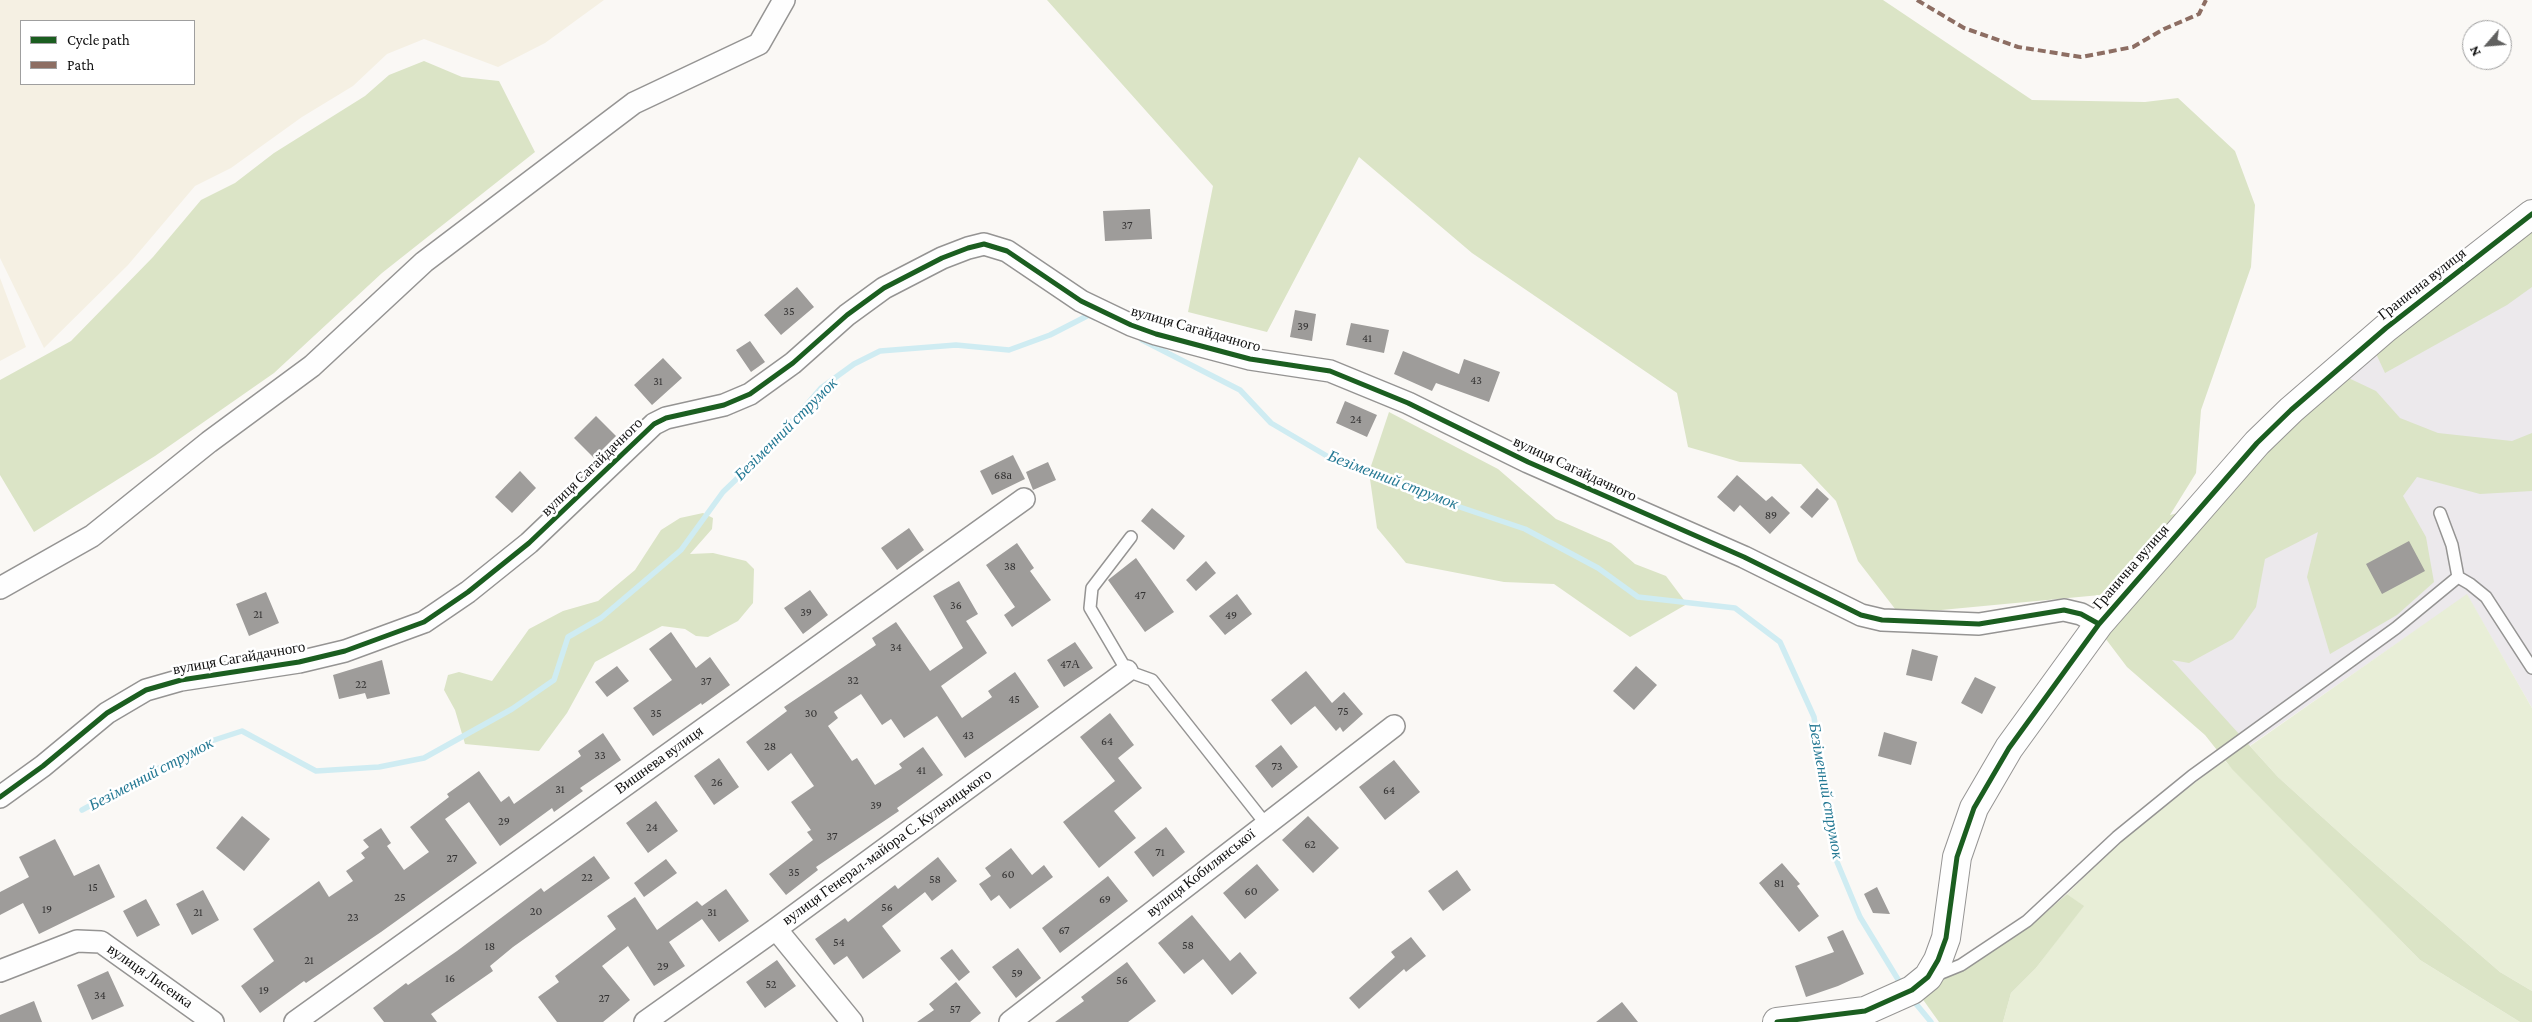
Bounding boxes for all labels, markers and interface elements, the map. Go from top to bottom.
legend [20,20,195,85]
north arrow [2462,20,2512,70]
text: Cycle path [67,32,130,48]
text: N [2465,43,2484,59]
text: Path [67,57,94,73]
house number: 37 [1121,218,1133,232]
street label: Гранична вулиця [2374,244,2470,324]
street label: вулиця Сагайдачного [1129,302,1263,356]
house number: 35 [783,304,795,318]
house number: 39 [1297,319,1309,333]
house number: 41 [1362,331,1372,345]
water label: Безіменний струмок [730,373,842,485]
house number: 43 [1470,373,1482,387]
house number: 31 [653,374,663,388]
house number: 24 [1350,412,1362,426]
street label: вулиця Сагайдачного [537,414,647,520]
street label: вулиця Сагайдачного [1510,432,1640,506]
water label: Безіменний струмок [1325,446,1461,514]
house number: 68а [994,468,1012,482]
house number: 89 [1765,508,1777,522]
street label: Гранична вулиця [2089,521,2173,613]
house number: 38 [1004,559,1016,573]
house number: 47 [1134,588,1146,602]
house number: 36 [950,598,962,612]
house number: 39 [800,605,812,619]
house number: 21 [253,607,263,621]
house number: 49 [1225,608,1237,622]
street label: вулиця Сагайдачного [171,637,307,679]
house number: 34 [890,640,902,654]
house number: 47А [1060,657,1080,671]
house number: 32 [847,673,859,687]
house number: 37 [700,674,712,688]
house number: 22 [355,677,367,691]
house number: 45 [1008,692,1020,706]
house number: 75 [1337,704,1349,718]
house number: 35 [650,706,662,720]
house number: 30 [805,706,817,720]
water label: Безіменний струмок [1805,721,1847,861]
street label: Вишнева вулиця [611,722,707,798]
house number: 43 [962,728,974,742]
water label: Безіменний струмок [86,733,216,815]
house number: 64 [1101,734,1113,748]
house number: 28 [764,739,776,753]
house number: 33 [594,748,606,762]
house number: 73 [1271,759,1283,773]
house number: 41 [916,763,926,777]
street label: вулиця Генерал-майора С. Кульчицького [779,765,995,929]
house number: 26 [711,775,723,789]
house number: 31 [555,782,565,796]
house number: 64 [1383,783,1395,797]
house number: 39 [870,798,882,812]
house number: 29 [498,814,510,828]
house number: 24 [646,820,658,834]
street label: вулиця Кобилянської [1143,825,1259,921]
house number: 37 [826,829,838,843]
house number: 62 [1304,837,1316,851]
house number: 71 [1155,845,1165,859]
house number: 27 [446,851,458,865]
house number: 35 [788,865,800,879]
house number: 60 [1002,867,1014,881]
house number: 22 [581,870,593,884]
house number: 58 [929,872,941,886]
house number: 81 [1774,876,1784,890]
house number: 15 [88,880,98,894]
house number: 60 [1245,884,1257,898]
house number: 25 [394,890,406,904]
house number: 69 [1099,892,1111,906]
house number: 56 [881,900,893,914]
house number: 19 [42,902,52,916]
house number: 20 [530,904,542,918]
house number: 21 [193,905,203,919]
house number: 31 [707,905,717,919]
house number: 23 [347,910,359,924]
house number: 67 [1058,923,1070,937]
house number: 54 [833,935,845,949]
house number: 58 [1182,938,1194,952]
house number: 18 [485,939,495,953]
street label: вулиця Лисенка [104,940,196,1012]
house number: 21 [304,953,314,967]
house number: 29 [657,959,669,973]
house number: 59 [1011,966,1023,980]
house number: 16 [445,971,455,985]
house number: 56 [1116,973,1128,987]
house number: 52 [765,977,777,991]
house number: 19 [259,983,269,997]
house number: 34 [94,988,106,1002]
house number: 27 [598,991,610,1005]
house number: 57 [950,1002,960,1016]

